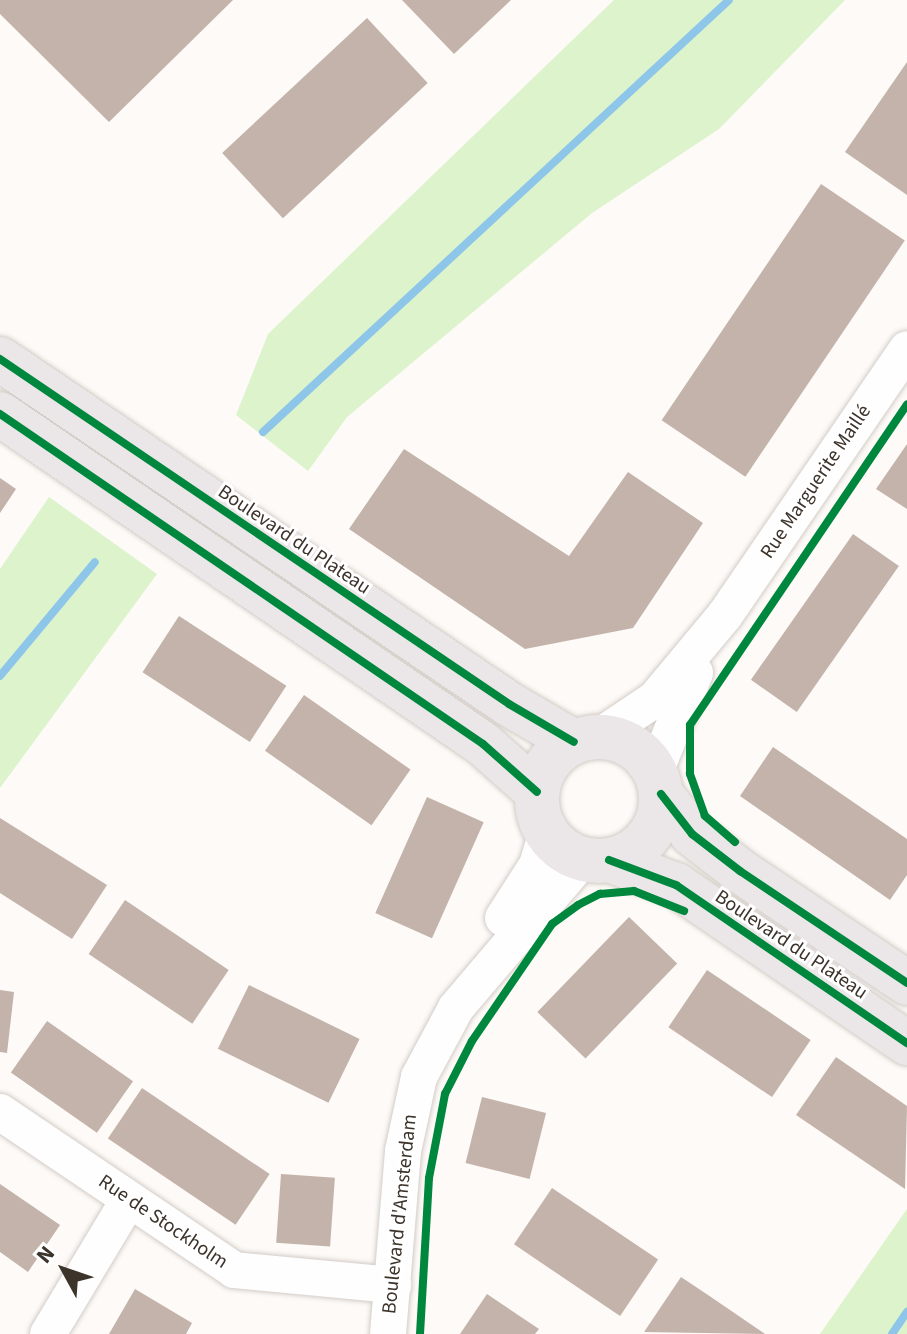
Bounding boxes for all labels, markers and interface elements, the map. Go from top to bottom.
street label: Rue Marguerite Maillé [756,401,876,563]
street label: Boulevard du Plateau [213,480,375,600]
street label: Boulevard du Plateau [710,885,872,1005]
street label: Boulevard d'Amsterdam [378,1113,422,1315]
street label: Rue de Stockholm [94,1170,232,1274]
north arrow [24,1230,104,1310]
text: N [29,1239,63,1270]

